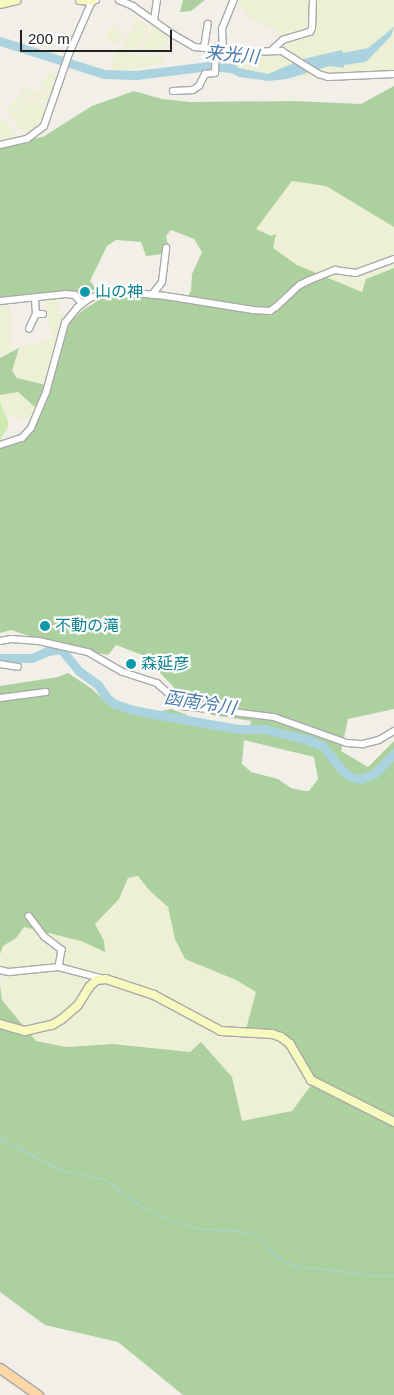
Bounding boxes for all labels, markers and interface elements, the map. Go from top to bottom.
scale bar [22,20,175,52]
text: 200 m [28,30,70,47]
water label: 来光川 [204,42,260,68]
place label: 山の神 [95,282,143,302]
marker: 山の神 [79,286,91,298]
place label: 不動の滝 [55,616,119,636]
marker: 不動の滝 [39,620,51,632]
place label: 森延彦 [141,654,189,674]
marker: 森延彦 [125,658,137,670]
water label: 函南冷川 [163,687,237,719]

